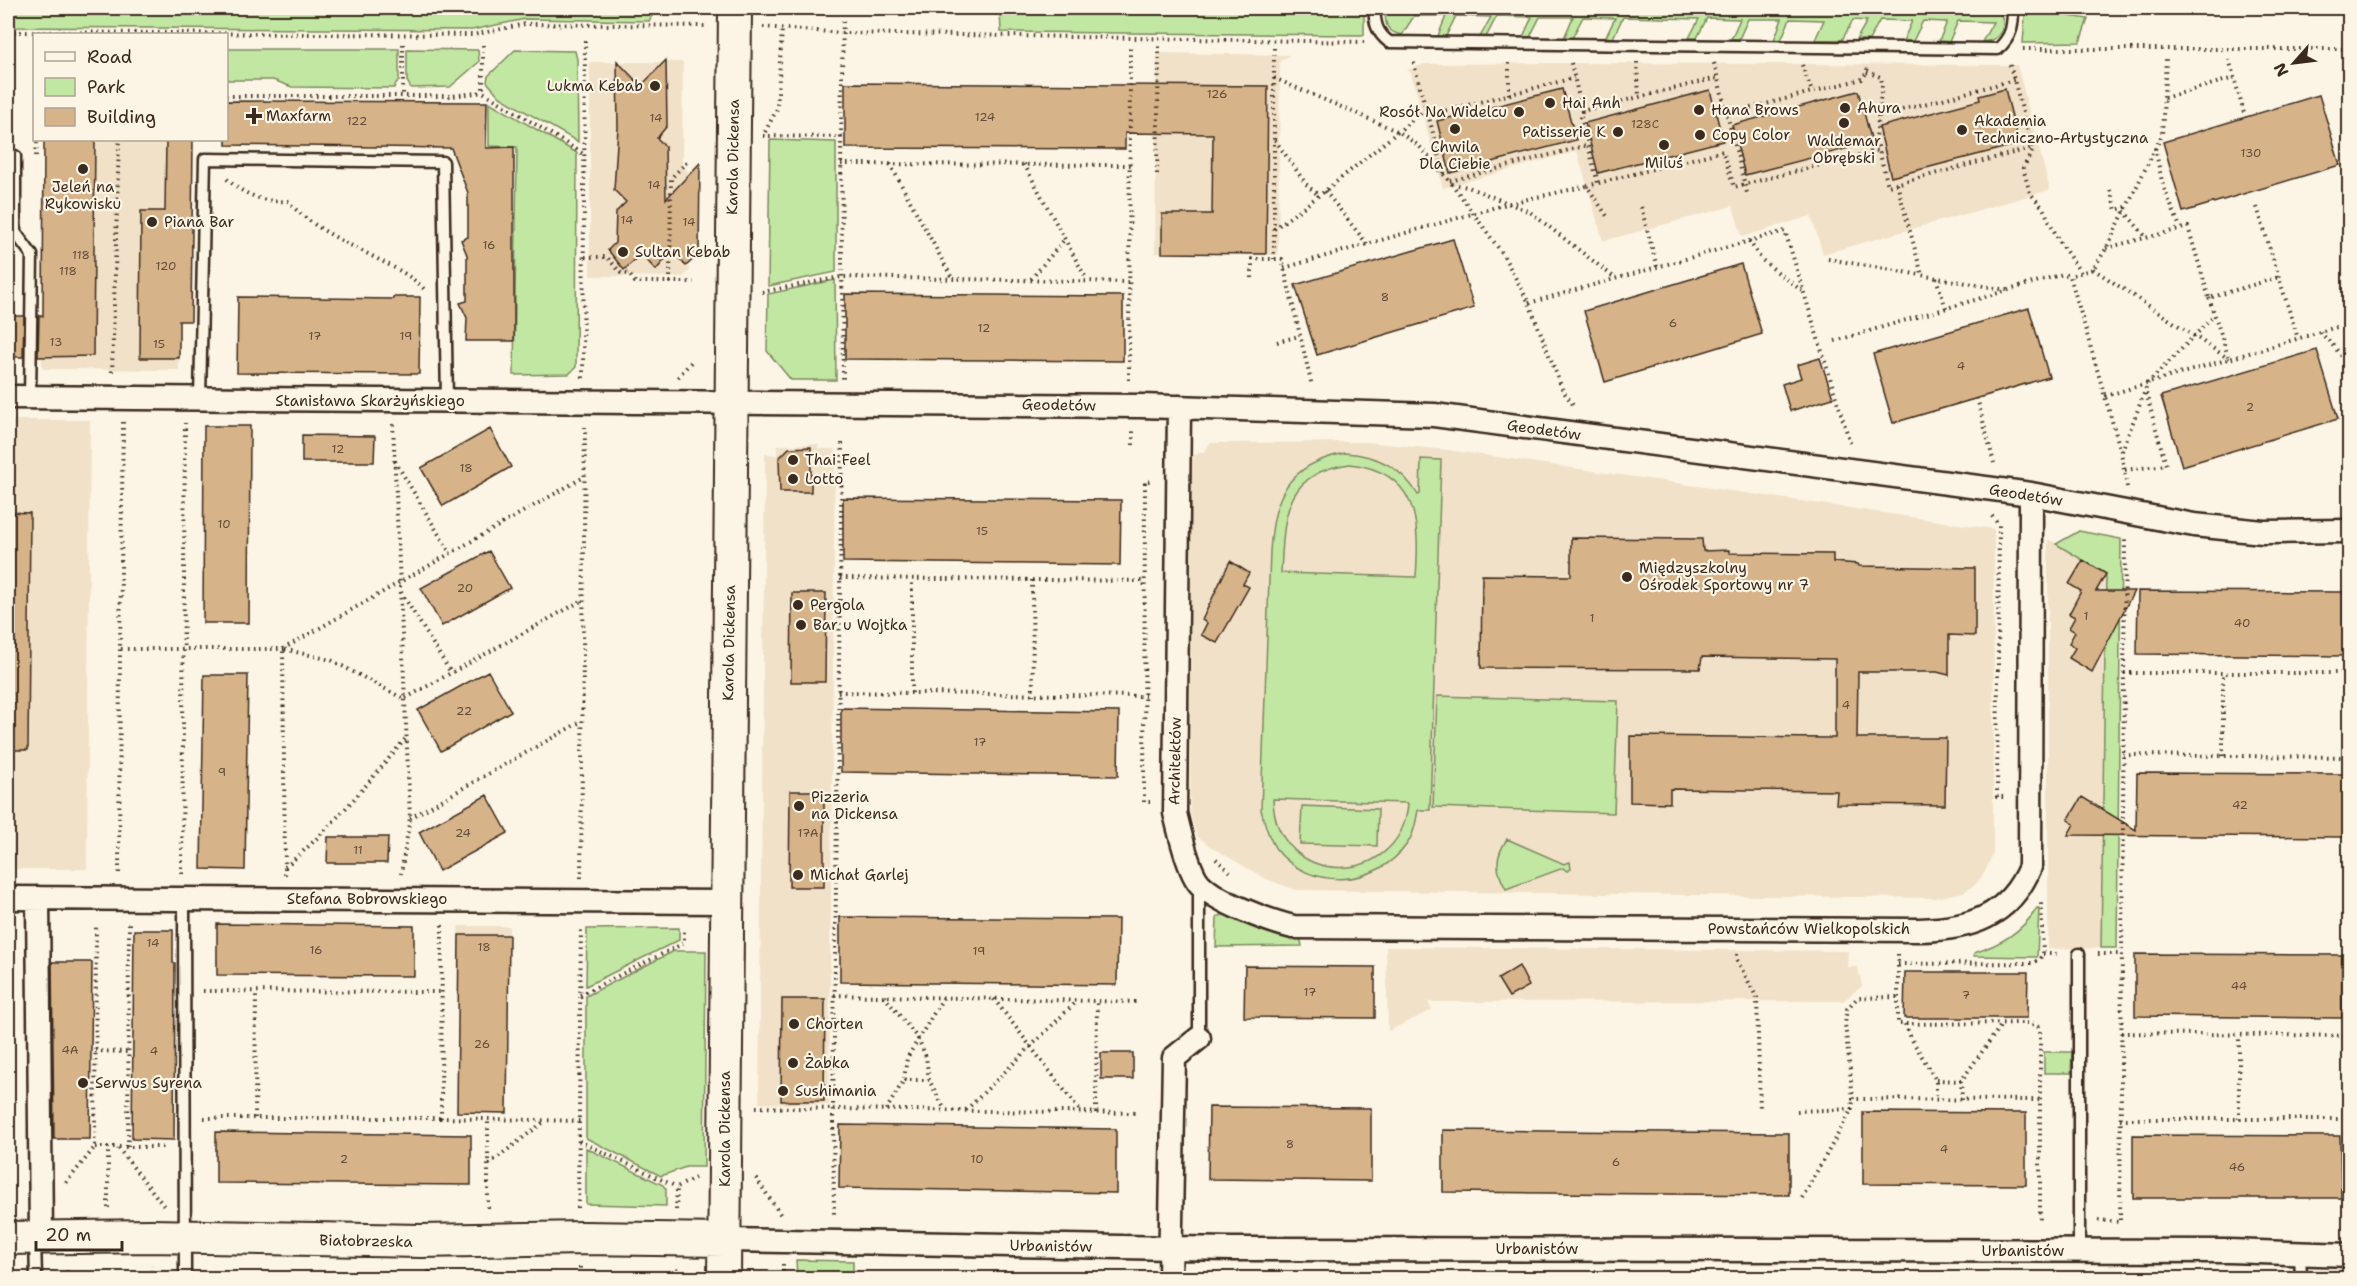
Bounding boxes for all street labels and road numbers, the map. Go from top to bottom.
street label: Karola Dickensa [722,98,744,215]
street label: Stanisława Skarżyńskiego [275,391,465,411]
street label: Geodetów [1022,394,1096,416]
street label: Geodetów [1506,415,1582,445]
street label: Geodetów [1988,479,2064,511]
street label: Karola Dickensa [718,584,740,701]
street label: Architektów [1164,717,1186,805]
street label: Stefana Bobrowskiego [287,889,447,909]
street label: Powstańców Wielkopolskich [1708,919,1910,939]
street label: Karola Dickensa [715,1070,735,1187]
street label: Białobrzeska [319,1230,413,1252]
street label: Urbanistów [1009,1235,1093,1257]
street label: Urbanistów [1496,1239,1578,1259]
street label: Urbanistów [1982,1241,2064,1261]

